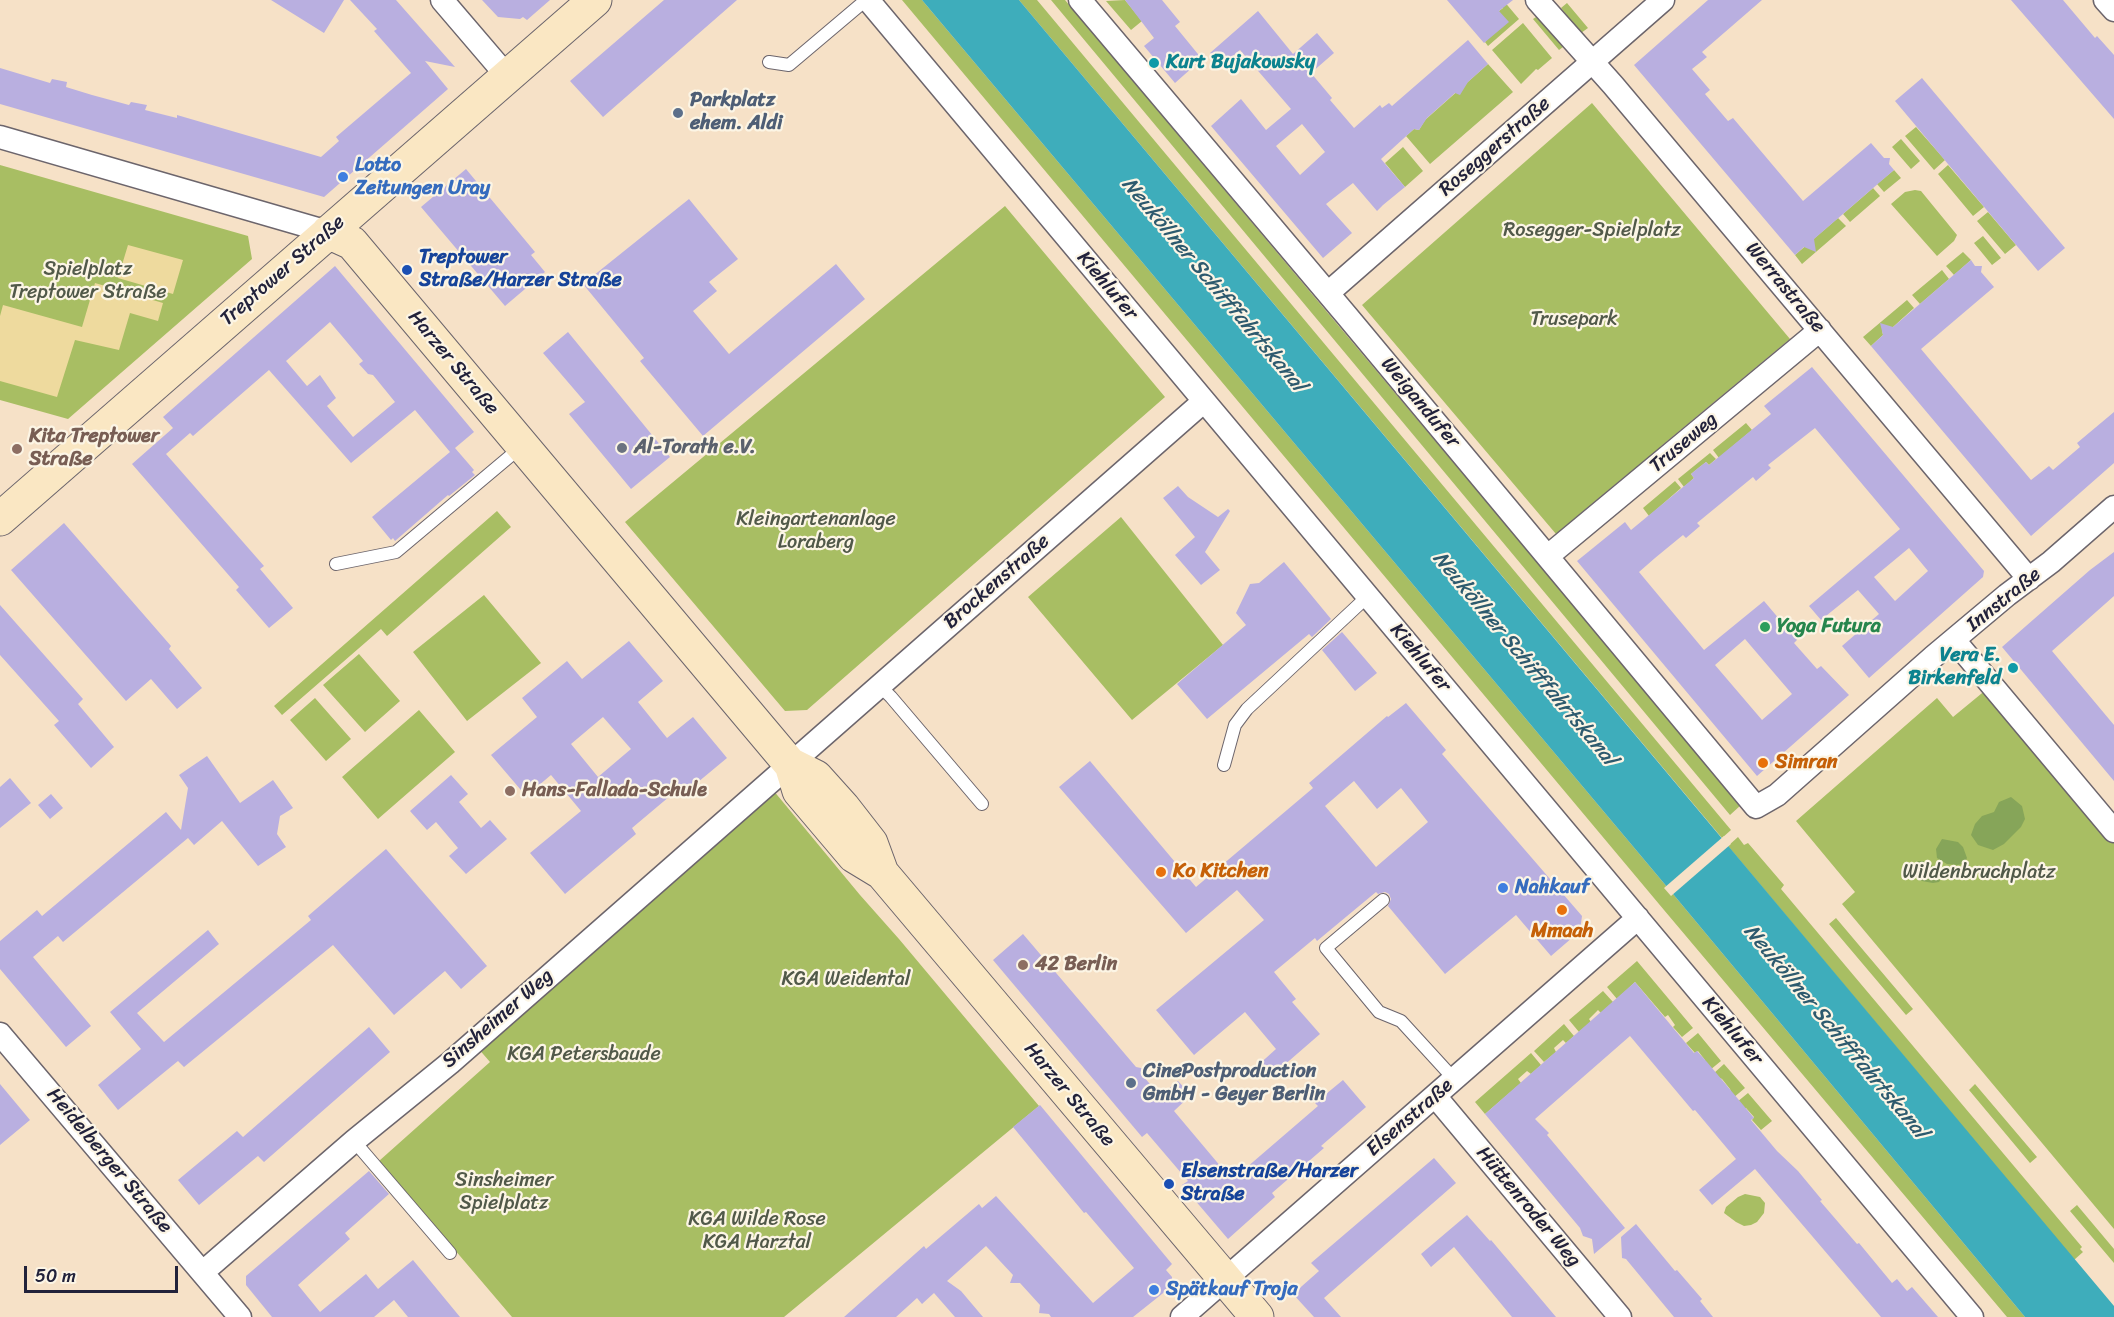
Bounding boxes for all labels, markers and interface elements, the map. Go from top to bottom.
place label: Kurt Bujakowsky [1166,51,1315,75]
marker: Kurt Bujakowsky [1147,56,1161,70]
place label: Parkplatz ehem. Aldi [690,89,783,136]
street label: Roseggerstraße [1435,92,1555,202]
marker: Parkplatz ehem. Aldi [671,106,685,120]
place label: Lotto Zeitungen Uray [355,154,490,201]
marker: Lotto Zeitungen Uray [336,170,350,184]
water label: Neuköllner Schifffahrtskanal [1116,173,1310,397]
street label: Treptower Straße [216,210,350,332]
park label: Rosegger-Spielplatz [1503,219,1681,243]
street label: Werrastraße [1740,238,1830,338]
place label: Treptower Straße/Harzer Straße [419,246,622,293]
street label: Kiehlufer [1071,247,1143,325]
park label: Spielplatz Treptower Straße [9,258,167,305]
marker: Treptower Straße/Harzer Straße [400,263,414,277]
street label: Harzer Straße [402,306,504,420]
park label: Trusepark [1530,308,1618,332]
street label: Weigandufer [1375,353,1465,453]
street label: Truseweg [1645,408,1723,478]
place label: Kita Treptower Straße [29,425,159,472]
place label: Al-Torath e.V. [634,436,756,460]
marker: Al-Torath e.V. [615,441,629,455]
marker: Kita Treptower Straße [10,442,24,456]
park label: Kleingartenanlage Loraberg [736,508,896,555]
street label: Brockenstraße [939,530,1055,634]
water label: Neuköllner Schifffahrtskanal [1427,547,1621,771]
street label: Innstraße [1962,563,2046,637]
place label: Yoga Futura [1777,615,1881,639]
street label: Kiehlufer [1384,619,1456,697]
marker: Yoga Futura [1758,620,1772,634]
place label: Vera E. Birkenfeld [1908,644,2001,691]
marker: Vera E. Birkenfeld [2006,661,2020,675]
place label: Simran [1775,751,1838,775]
marker: Simran [1756,756,1770,770]
place label: Hans-Fallada-Schule [522,779,707,803]
marker: Hans-Fallada-Schule [503,784,517,798]
place label: Ko Kitchen [1173,860,1268,884]
park label: Wildenbruchplatz [1902,861,2056,885]
marker: Ko Kitchen [1154,865,1168,879]
place label: Nahkauf [1515,876,1589,900]
marker: Nahkauf [1496,881,1510,895]
marker: Mmaah [1555,903,1569,917]
place label: Mmaah [1531,920,1593,944]
water label: Neuköllner Schifffahrtskanal [1738,920,1932,1144]
place label: 42 Berlin [1035,953,1117,977]
marker: 42 Berlin [1016,958,1030,972]
street label: Sinsheimer Weg [438,964,558,1074]
park label: KGA Weidental [782,968,910,992]
street label: Kiehlufer [1696,992,1768,1070]
street label: Harzer Straße [1018,1038,1120,1152]
park label: KGA Petersbaude [507,1043,661,1067]
place label: CinePostproduction GmbH - Geyer Berlin [1143,1060,1325,1107]
street label: Elsenstraße [1362,1074,1458,1162]
marker: CinePostproduction GmbH - Geyer Berlin [1124,1076,1138,1090]
street label: Heidelberger Straße [41,1083,177,1239]
street label: Hüttenroder Weg [1471,1142,1585,1272]
place label: Elsenstraße/Harzer Straße [1181,1160,1358,1207]
park label: Sinsheimer Spielplatz [455,1169,553,1216]
marker: Elsenstraße/Harzer Straße [1162,1177,1176,1191]
park label: KGA Wilde Rose KGA Harztal [688,1208,826,1255]
scale bar [27,1254,182,1292]
text: 50 m [35,1260,76,1292]
place label: Spätkauf Troja [1166,1278,1298,1302]
marker: Spätkauf Troja [1147,1283,1161,1297]

